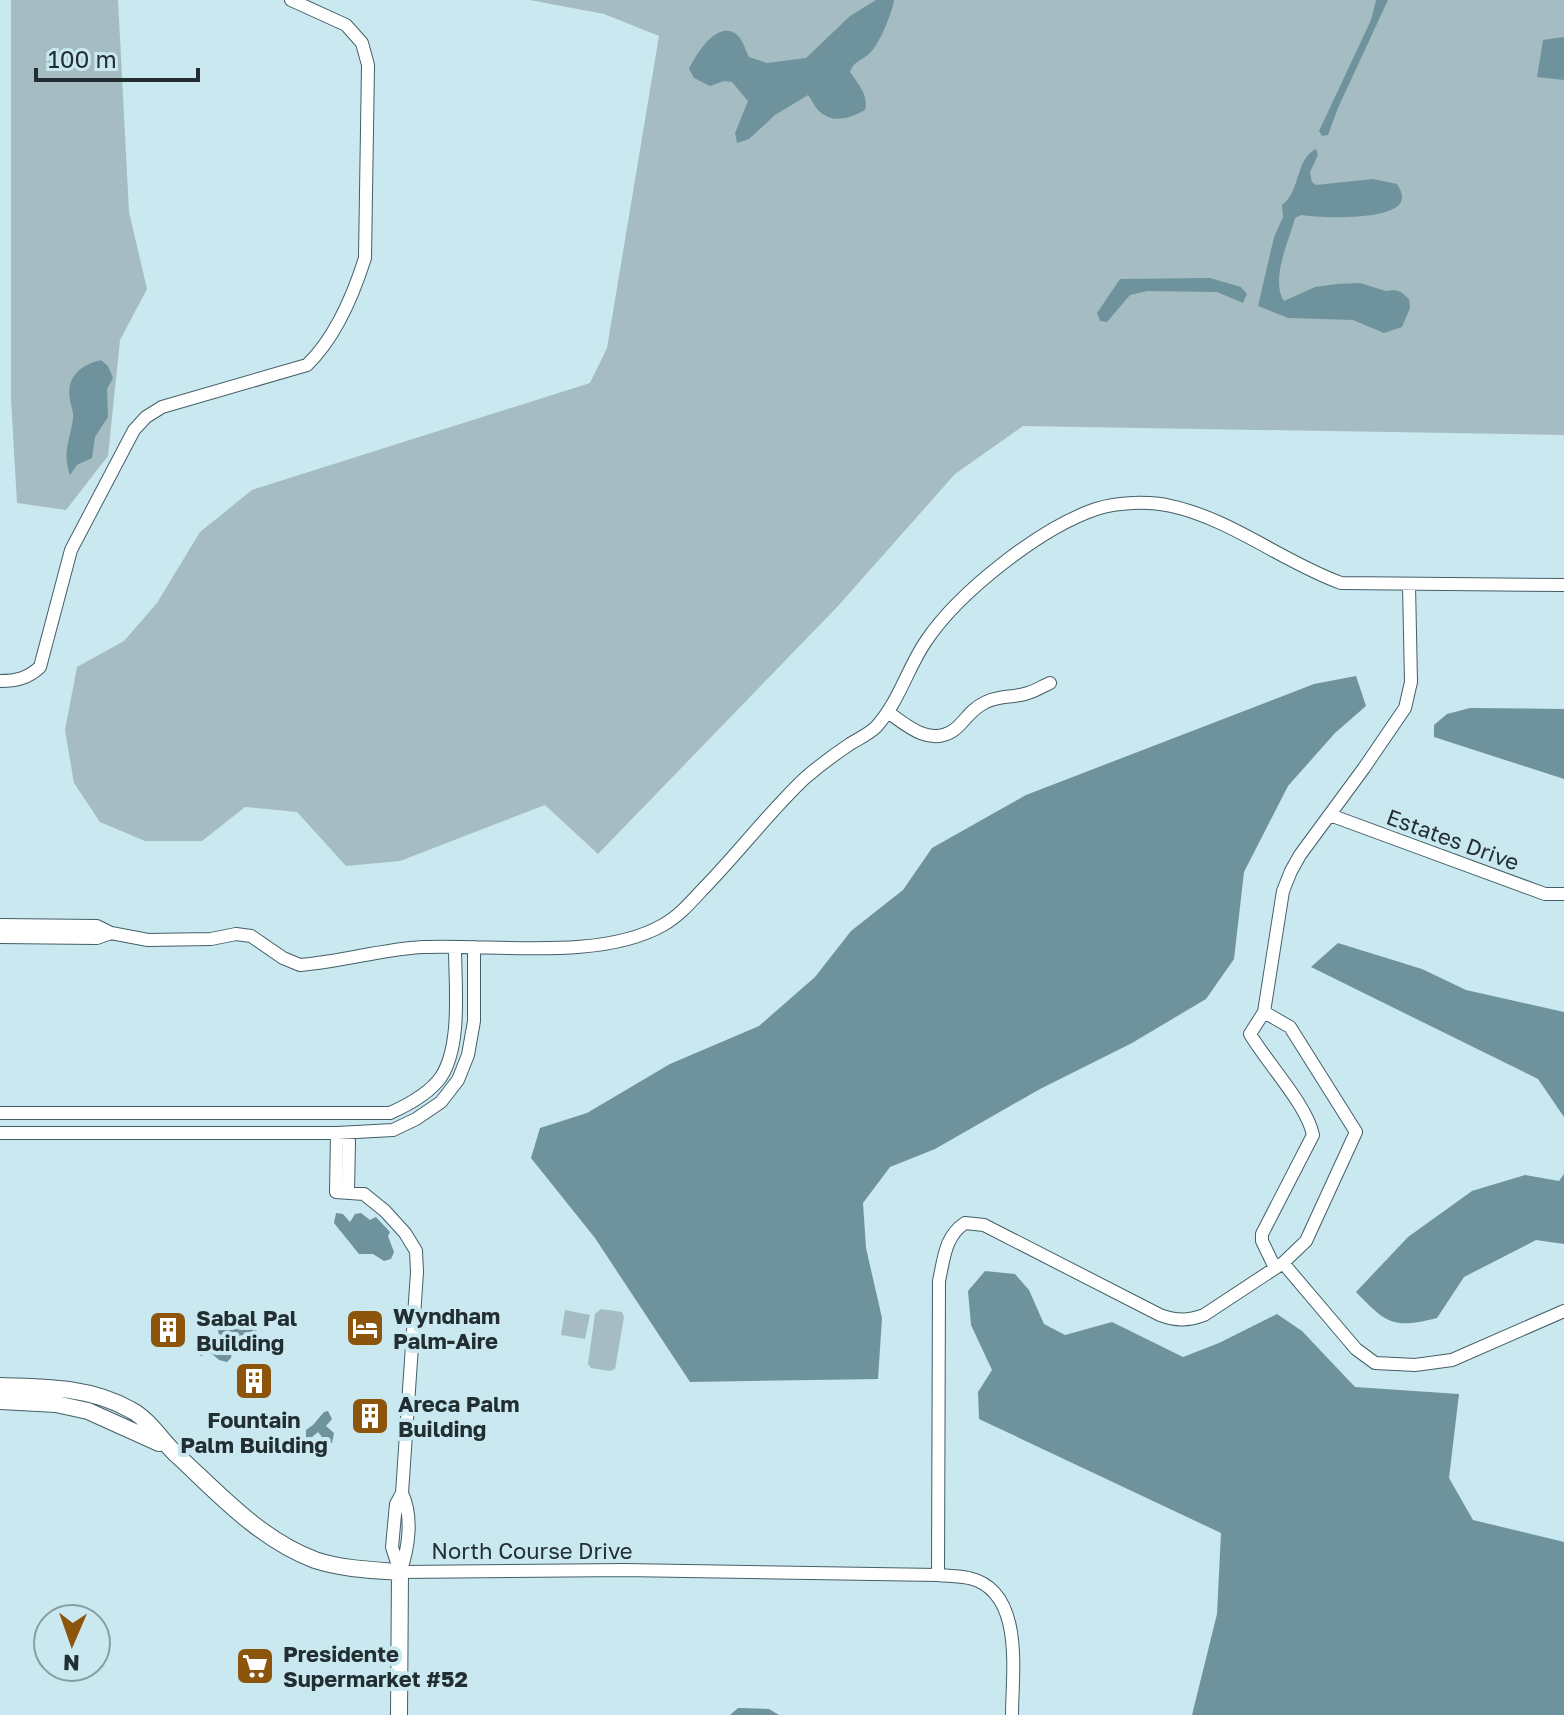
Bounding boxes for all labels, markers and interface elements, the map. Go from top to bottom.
scale bar [36,32,198,82]
text: 100 m [48,44,117,73]
street label: Estates Drive [1383,802,1523,876]
place label: Wyndham Palm-Aire [393,1302,500,1354]
place label: Sabal Pal Building [196,1304,297,1356]
hotel icon: Wyndham Palm-Aire [344,1307,386,1349]
building icon: Sabal Pal Building [147,1309,189,1351]
building icon: Fountain Palm Building [233,1360,275,1402]
place label: Areca Palm Building [398,1390,520,1442]
building icon: Areca Palm Building [349,1395,391,1437]
place label: Fountain Palm Building [180,1406,328,1458]
street label: North Course Drive [431,1537,633,1564]
north arrow [32,1603,112,1683]
place label: Presidente Supermarket #52 [283,1640,468,1692]
supermarket icon: Presidente Supermarket #52 [234,1645,276,1687]
text: N [62,1650,80,1677]

